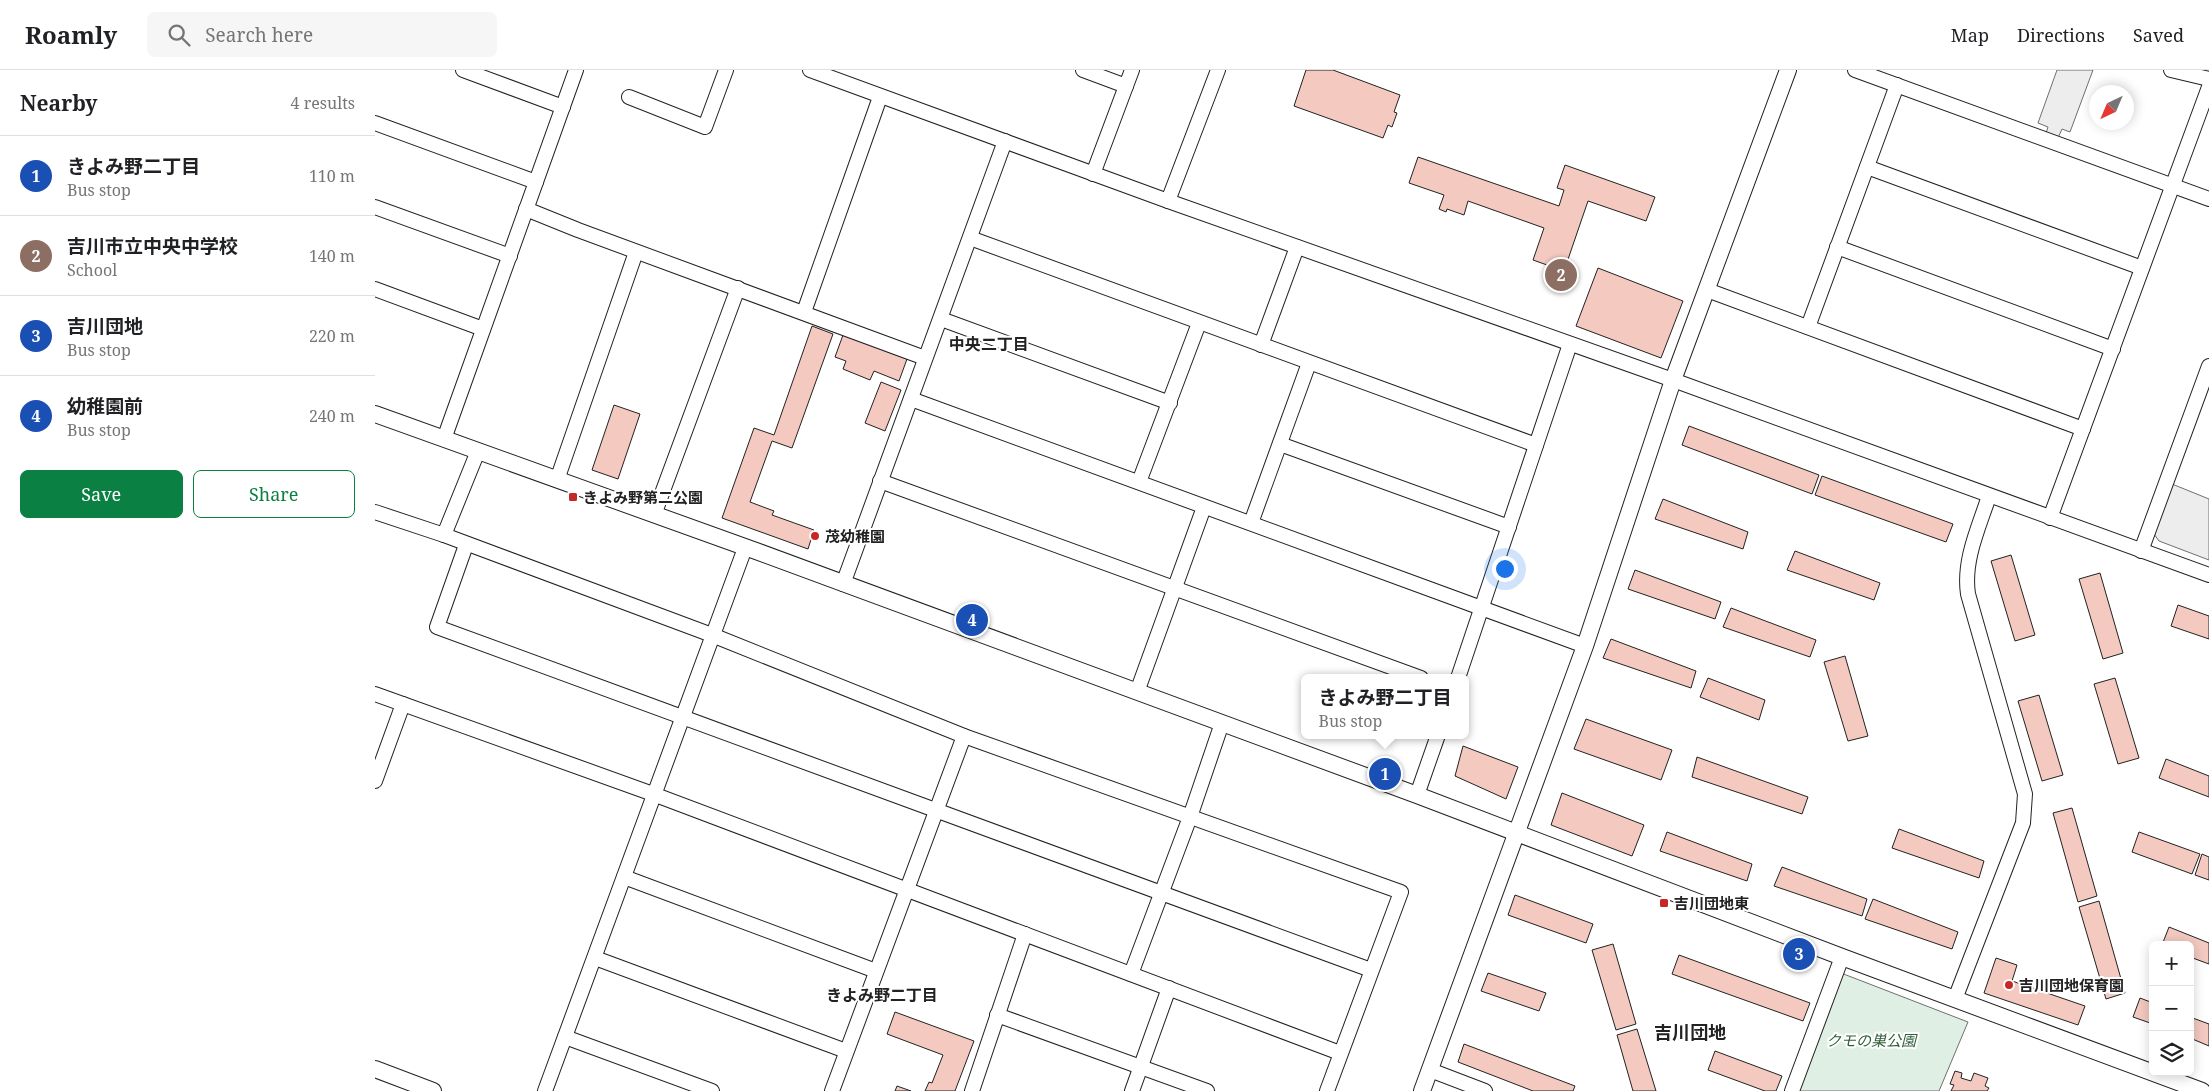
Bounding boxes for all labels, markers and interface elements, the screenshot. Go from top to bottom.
search box [147,12,497,57]
text: Roamly [25,18,117,51]
icon: search [165,21,193,49]
text: Search here [205,22,313,48]
text: Map [1951,23,1989,47]
text: Directions [2017,23,2105,47]
text: Saved [2133,23,2184,47]
north arrow [2089,85,2134,130]
text: Nearby [20,89,98,117]
text: 4 results [291,92,355,114]
text: きよみ野二丁目 [67,153,200,179]
text: 1 [31,165,41,187]
text: 110 m [309,165,355,187]
text: Bus stop [67,179,131,201]
text: 吉川市立中央中学校 [67,233,238,259]
text: 2 [31,245,41,267]
text: 140 m [309,245,355,267]
pin: 2 [1545,256,1577,294]
text: School [67,259,117,281]
text: 吉川団地 [67,313,143,339]
text: 3 [31,325,41,347]
text: 220 m [309,325,355,347]
district label: 中央二丁目 [949,333,1029,355]
text: Bus stop [67,339,131,361]
text: 幼稚園前 [67,393,143,419]
text: 4 [31,405,41,427]
text: 240 m [309,405,355,427]
text: Bus stop [67,419,131,441]
button: Save [20,470,183,518]
button: Share [193,470,355,518]
place label: きよみ野第二公園 [583,487,703,507]
marker: きよみ野第二公園 [567,491,579,503]
place label: 茂幼稚園 [825,526,885,546]
marker: 茂幼稚園 [809,530,821,542]
your location [1492,556,1518,582]
pin: 4 [956,601,988,639]
popup [1301,674,1469,739]
text: きよみ野二丁目 [1318,684,1452,710]
text: Bus stop [1318,710,1382,732]
pin: 1 [1369,755,1401,793]
place label: 吉川団地東 [1674,893,1749,913]
marker: 吉川団地東 [1658,897,1670,909]
pin: 3 [1783,935,1815,973]
map controls [2149,941,2194,1076]
button: + [2149,941,2194,986]
place label: 吉川団地保育園 [2019,975,2124,995]
marker: 吉川団地保育園 [2003,979,2015,991]
district label: きよみ野二丁目 [826,984,938,1006]
button: − [2149,986,2194,1031]
district label: 吉川団地 [1654,1020,1726,1044]
park label: クモの巣公園 [1826,1030,1918,1050]
button: layers [2149,1031,2194,1076]

